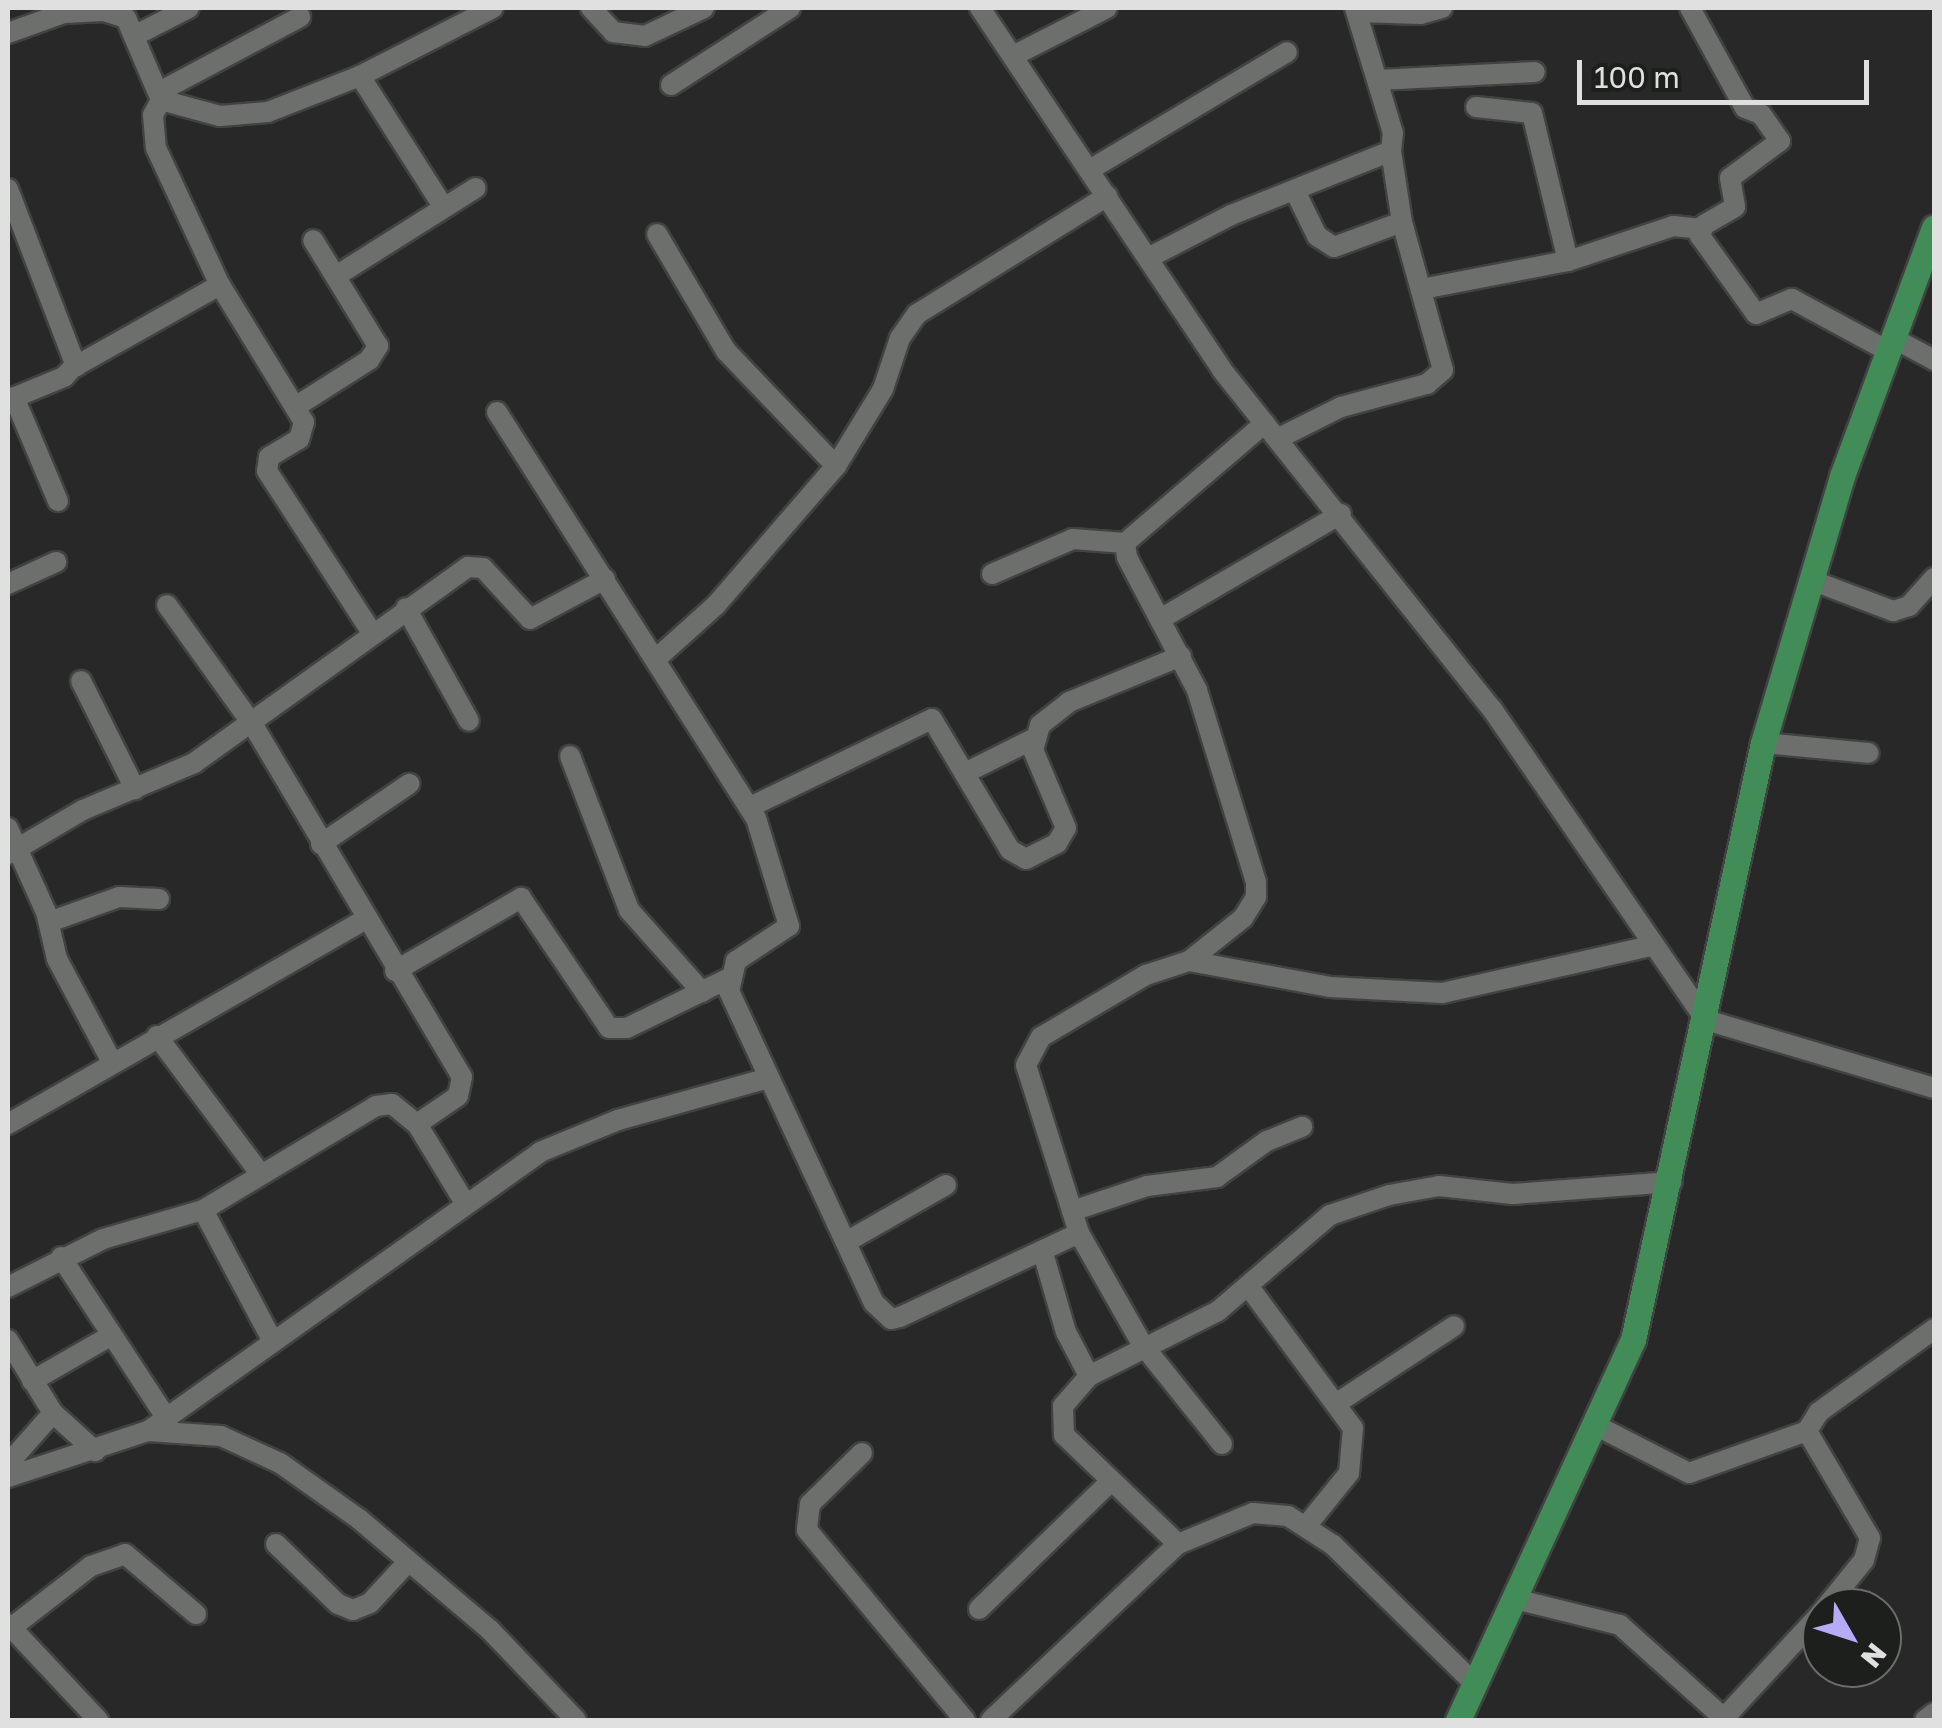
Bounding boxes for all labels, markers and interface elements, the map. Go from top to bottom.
scale bar [1582,40,1874,102]
text: 100 m [1594,59,1680,95]
north arrow [1802,1588,1902,1688]
text: N [1855,1637,1894,1675]

